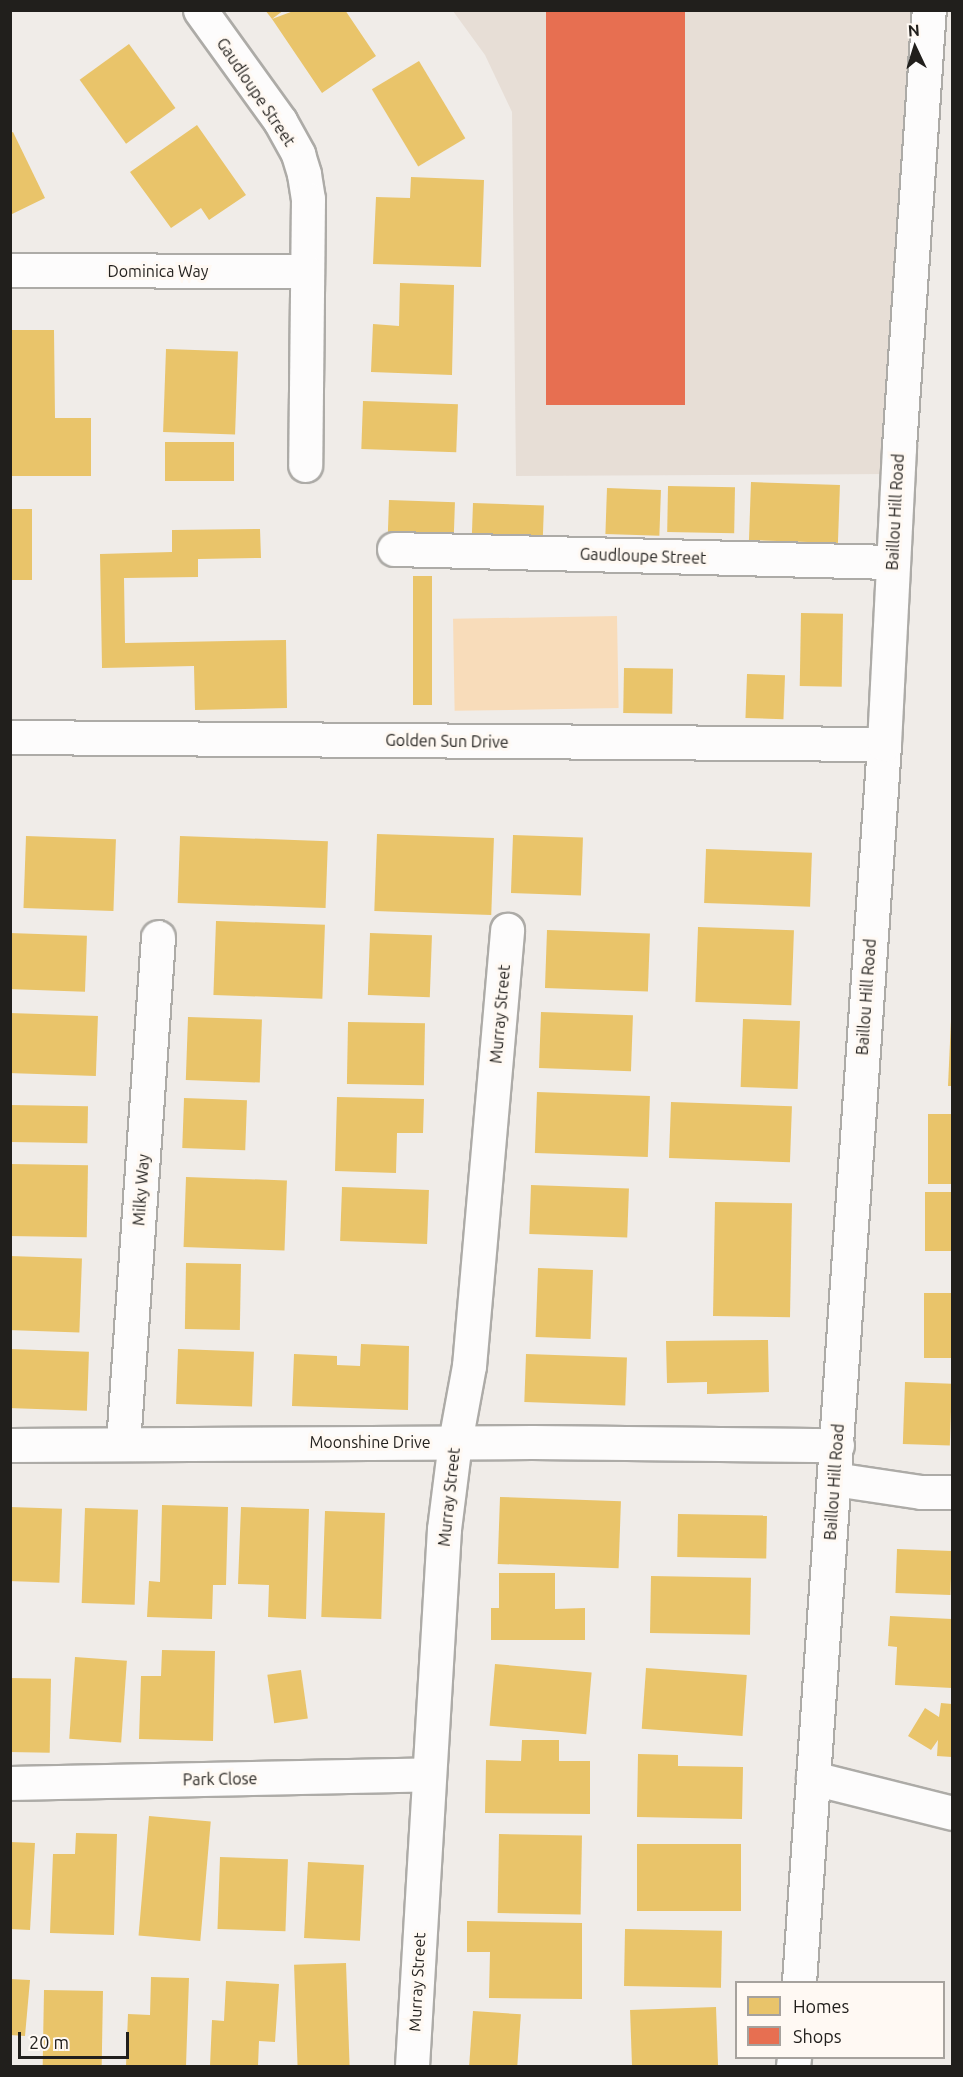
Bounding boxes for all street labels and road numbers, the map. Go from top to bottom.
street label: Gaudloupe Street [213,34,299,150]
street label: Dominica Way [107,261,209,281]
street label: Baillou Hill Road [882,453,908,571]
street label: Gaudloupe Street [579,544,707,568]
street label: Golden Sun Drive [385,730,509,752]
street label: Baillou Hill Road [852,938,880,1056]
street label: Murray Street [486,964,514,1064]
street label: Milky Way [129,1153,153,1227]
street label: Baillou Hill Road [820,1423,848,1541]
street label: Moonshine Drive [309,1432,431,1452]
street label: Murray Street [434,1447,464,1547]
street label: Park Close [183,1769,257,1789]
street label: Murray Street [405,1932,429,2032]

